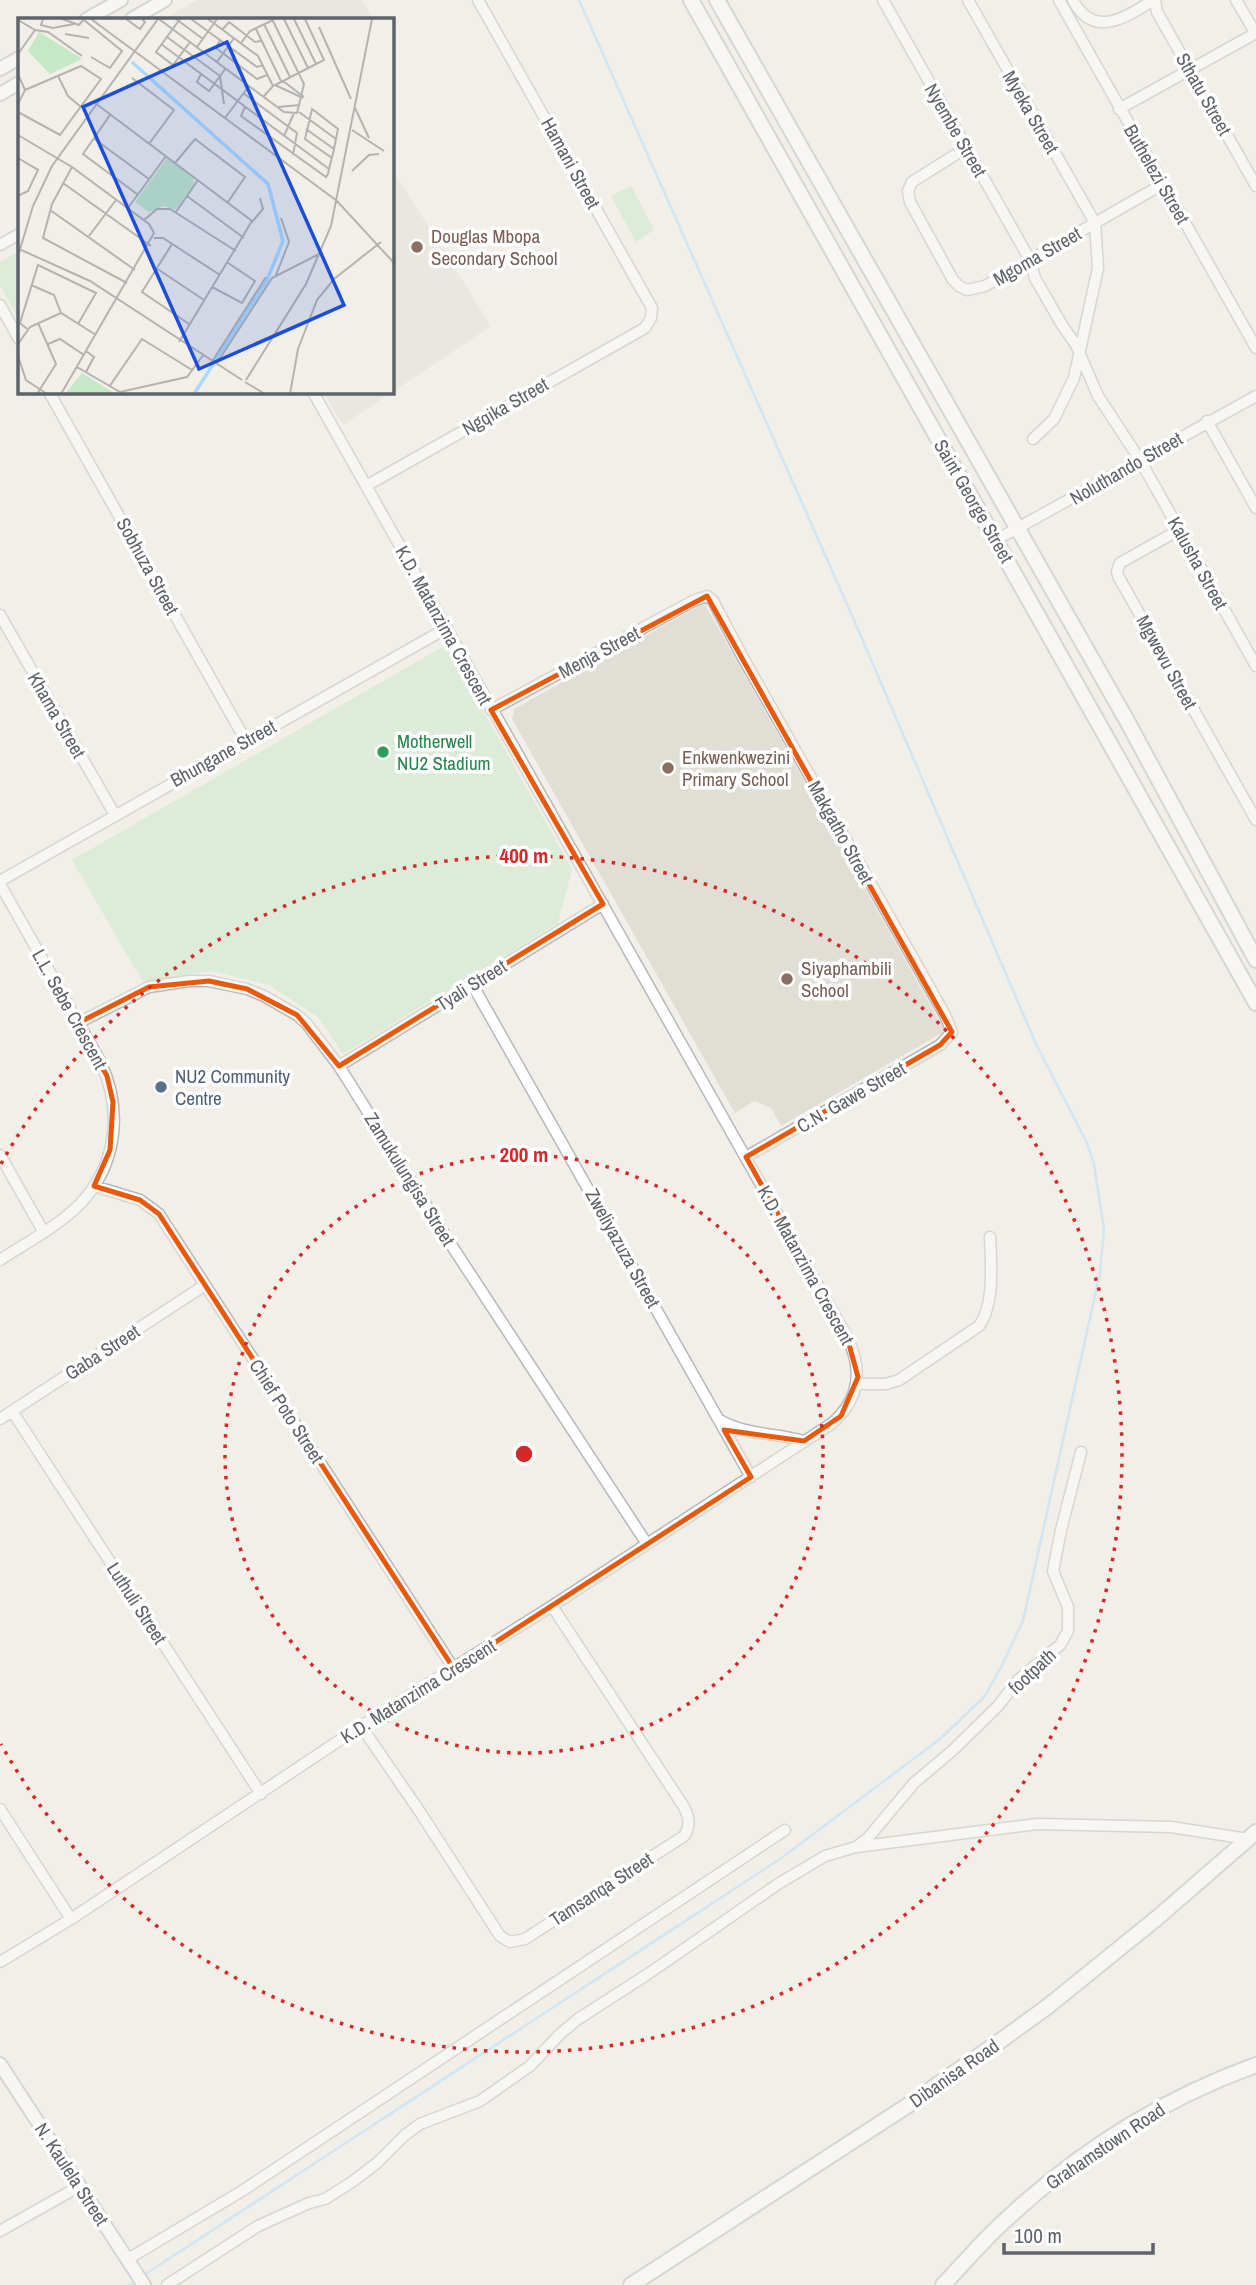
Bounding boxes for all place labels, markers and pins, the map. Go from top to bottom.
place label: Douglas Mbopa Secondary School [431,223,557,271]
marker: Douglas Mbopa Secondary School [409,239,425,255]
place label: Motherwell NU2 Stadium [397,728,491,776]
marker: Motherwell NU2 Stadium [375,744,391,760]
place label: Enkwenkwezini Primary School [682,744,790,792]
marker: Enkwenkwezini Primary School [660,760,676,776]
place label: Siyaphambili School [801,955,892,1003]
marker: Siyaphambili School [779,971,795,987]
place label: NU2 Community Centre [175,1063,290,1111]
marker: NU2 Community Centre [153,1079,169,1095]
centre of rings [512,1442,536,1466]

